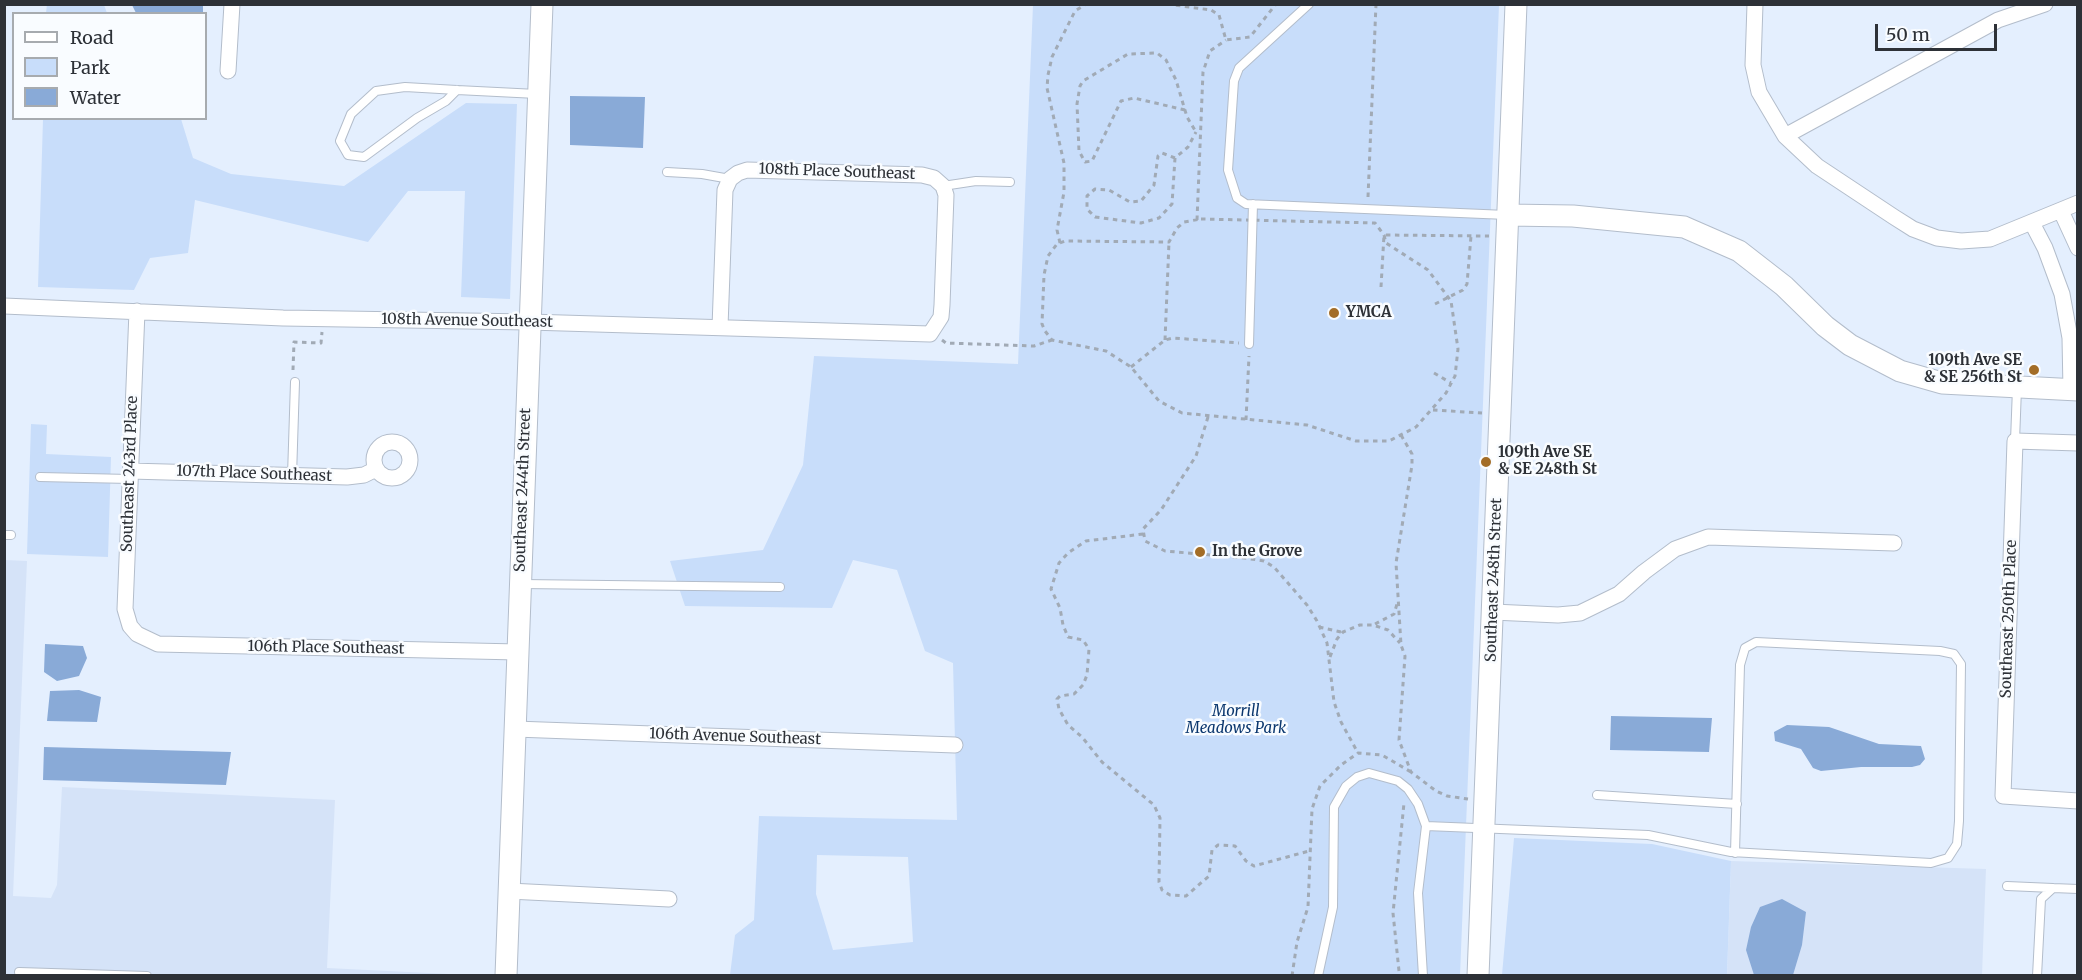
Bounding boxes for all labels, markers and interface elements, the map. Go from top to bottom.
legend [12,12,207,120]
scale bar [1878,12,2000,50]
text: 50 m [1886,23,1930,46]
text: Road [70,26,114,49]
text: Park [70,56,110,79]
text: Water [70,86,121,109]
street label: 108th Place Southeast [758,160,916,184]
place label: YMCA [1346,304,1392,322]
marker: YMCA [1327,306,1341,320]
street label: 108th Avenue Southeast [381,311,553,331]
place label: 109th Ave SE & SE 256th St [1924,352,2022,387]
marker: 109th Ave SE & SE 256th St [2027,363,2041,377]
street label: Southeast 243rd Place [118,396,142,552]
street label: Southeast 244th Street [511,408,535,572]
place label: 109th Ave SE & SE 248th St [1498,444,1597,479]
marker: 109th Ave SE & SE 248th St [1479,455,1493,469]
street label: 107th Place Southeast [176,462,332,486]
street label: Southeast 248th Street [1482,498,1506,662]
street label: Southeast 250th Place [1997,539,2021,699]
place label: In the Grove [1212,543,1302,561]
marker: In the Grove [1193,545,1207,559]
street label: 106th Place Southeast [247,638,405,658]
park label: Morrill Meadows Park [1186,703,1286,738]
street label: 106th Avenue Southeast [649,725,821,749]

